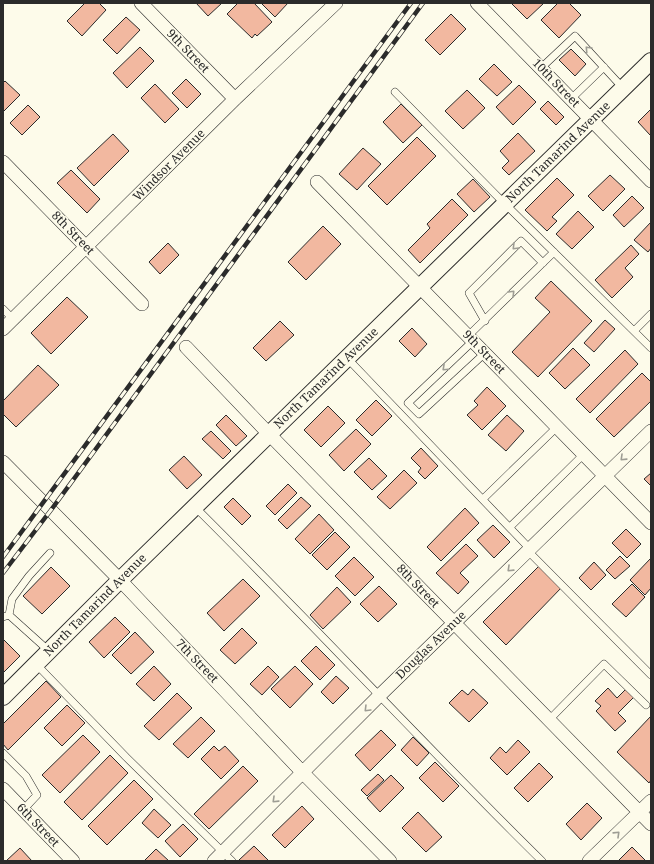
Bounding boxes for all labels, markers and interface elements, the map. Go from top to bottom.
street label: 9th Street [163,25,214,76]
one-way arrow [585,46,592,54]
street label: 10th Street [529,54,584,111]
street label: North Tamarind Avenue [502,97,614,206]
street label: Windsor Avenue [129,125,208,204]
street label: 8th Street [48,207,99,258]
one-way arrow [512,242,520,250]
one-way arrow [507,290,515,298]
street label: North Tamarind Avenue [270,323,382,432]
street label: 9th Street [459,326,510,377]
one-way arrow [442,363,450,371]
one-way arrow [620,453,628,461]
street label: North Tamarind Avenue [39,549,150,660]
street label: 8th Street [393,560,444,611]
one-way arrow [507,564,515,571]
street label: Douglas Avenue [392,607,470,683]
street label: 7th Street [172,635,223,686]
one-way arrow [364,704,372,711]
one-way arrow [272,796,280,803]
street label: 6th Street [13,799,64,850]
one-way arrow [612,831,620,839]

